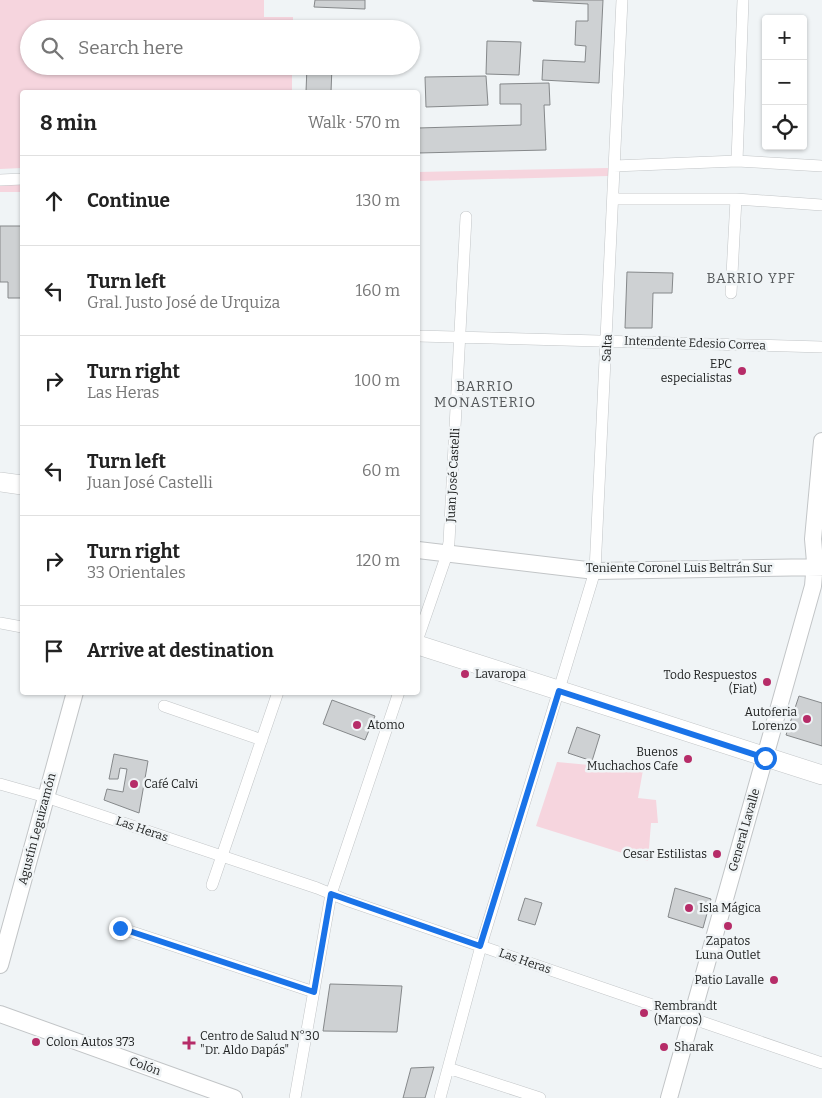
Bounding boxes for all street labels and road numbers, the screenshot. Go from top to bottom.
street label: Salta [599,333,615,362]
street label: Intendente Edesio Correa [624,334,767,352]
street label: Juan José Castelli [443,427,462,523]
street label: Teniente Coronel Luis Beltrán Sur [586,561,773,575]
street label: Agustín Leguizamón [15,771,59,886]
street label: General Lavalle [725,787,763,873]
street label: Las Heras [114,814,170,845]
street label: Las Heras [497,946,553,977]
street label: Colón [127,1054,163,1078]

